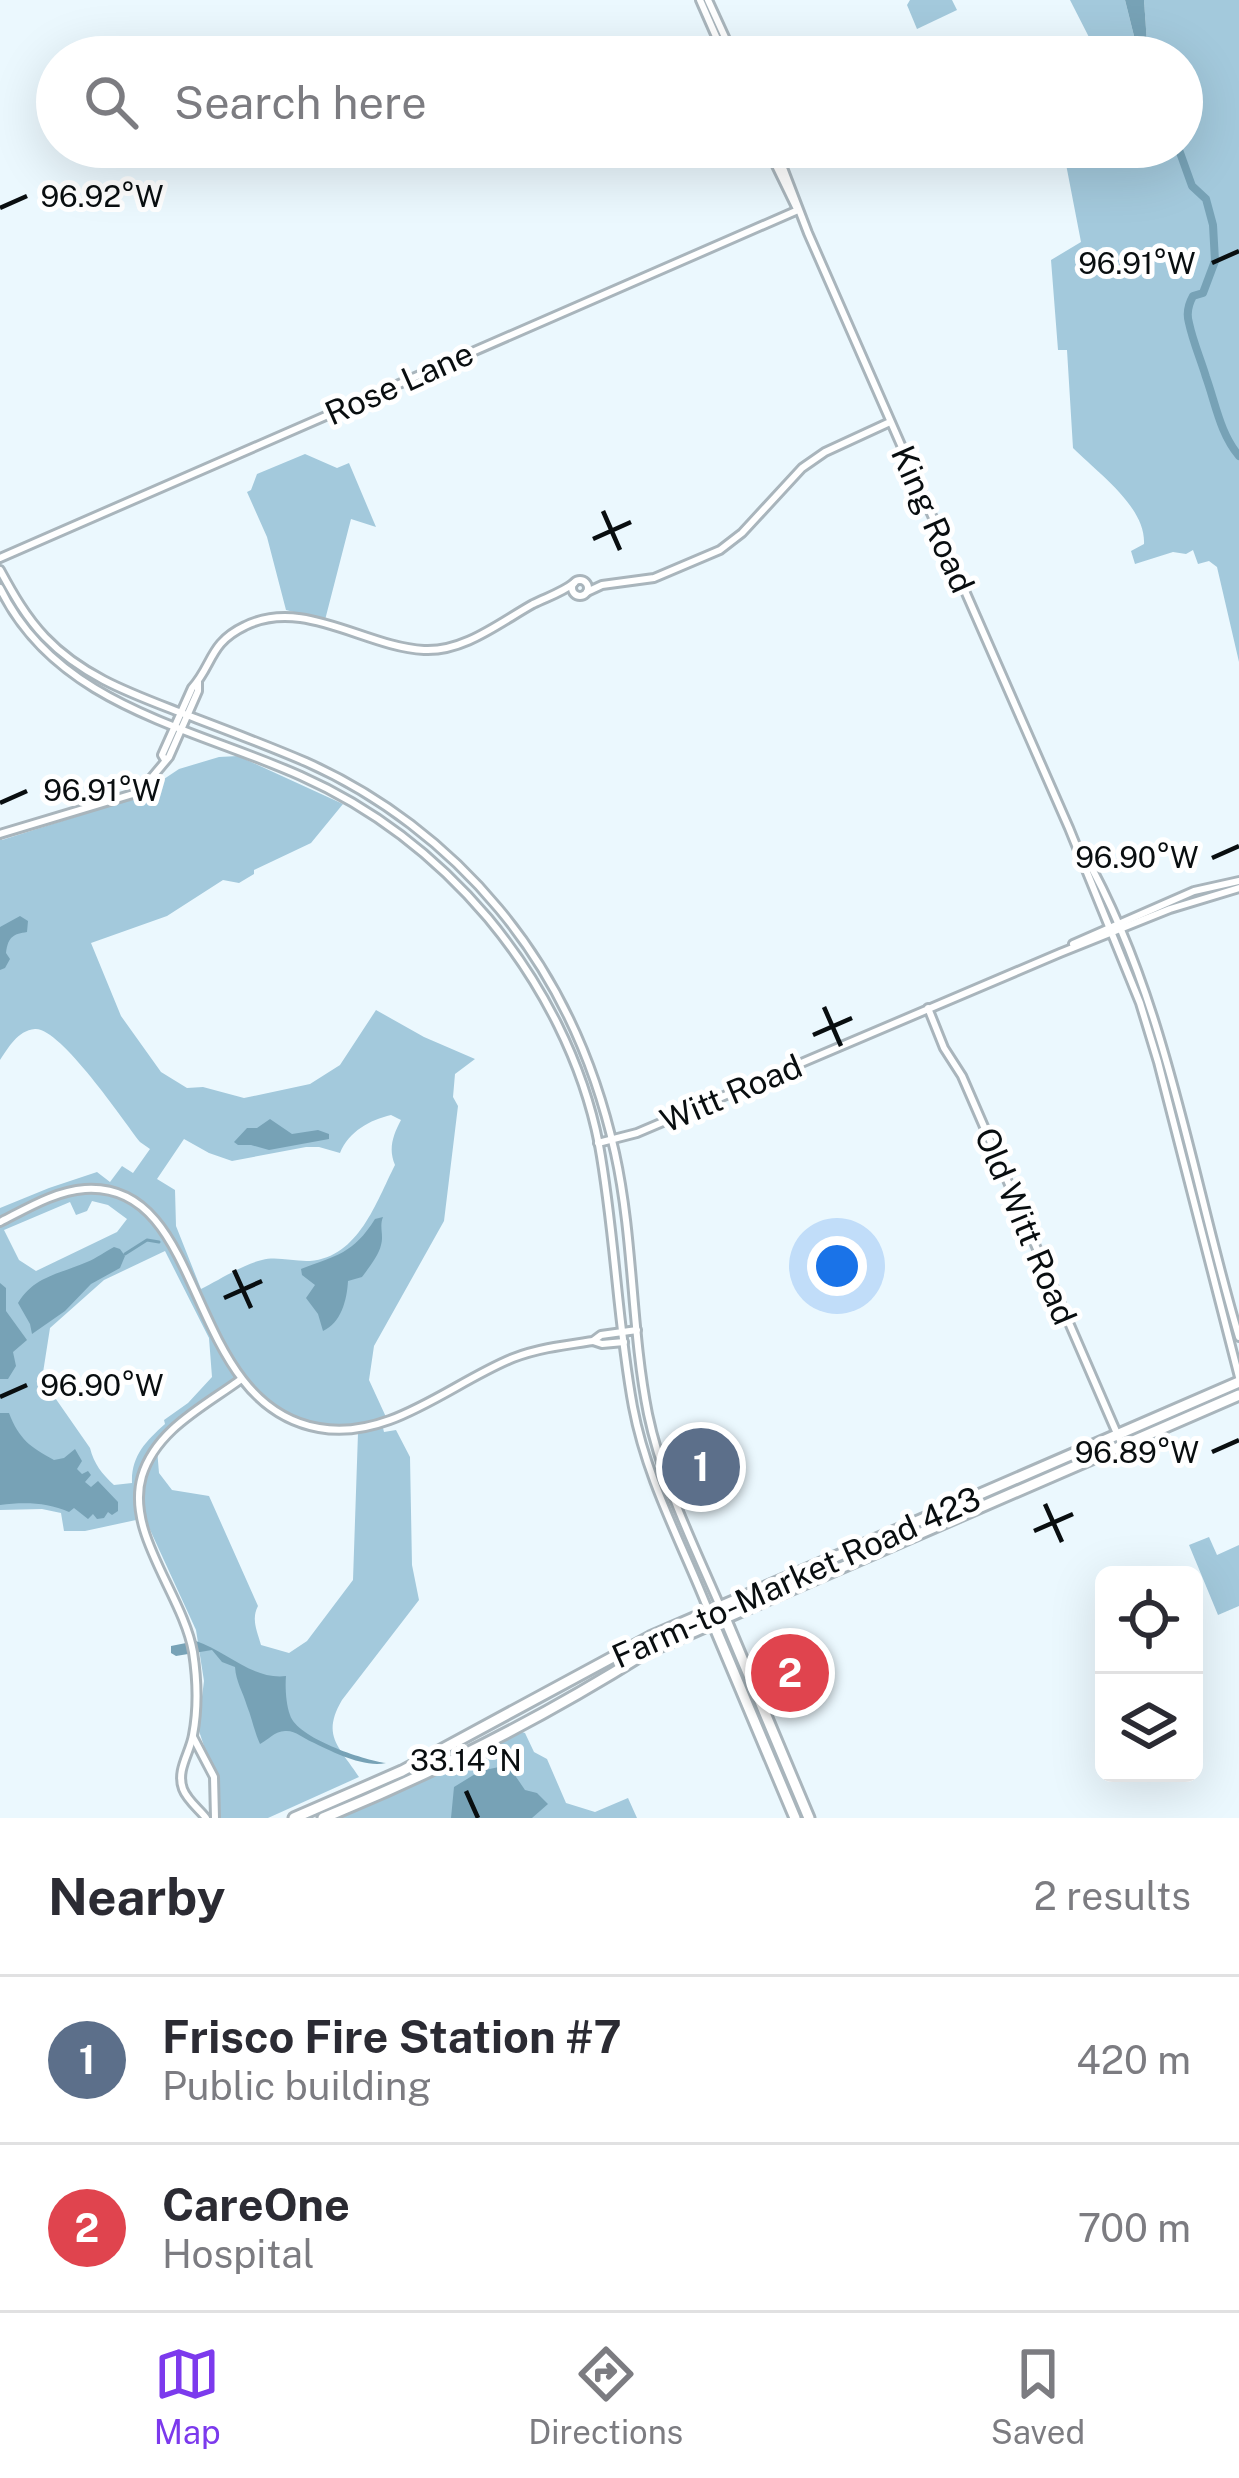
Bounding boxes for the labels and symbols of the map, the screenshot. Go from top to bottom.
text: 96.92°W [40,178,164,214]
text: 96.91°W [1078,245,1196,281]
street label: Rose Lane [319,334,479,432]
street label: King Road [884,440,982,598]
text: 96.91°W [43,772,161,808]
text: 96.90°W [1075,839,1199,875]
street label: Witt Road [655,1046,807,1140]
street label: Old Witt Road [967,1122,1085,1330]
your location [807,1236,867,1296]
text: 96.90°W [40,1367,164,1403]
pin: 1 [662,1422,740,1512]
text: 96.89°W [1075,1434,1199,1470]
street label: Farm-to-Market Road 423 [606,1478,986,1676]
pin: 2 [751,1628,829,1718]
text: 33.14°N [410,1742,522,1778]

